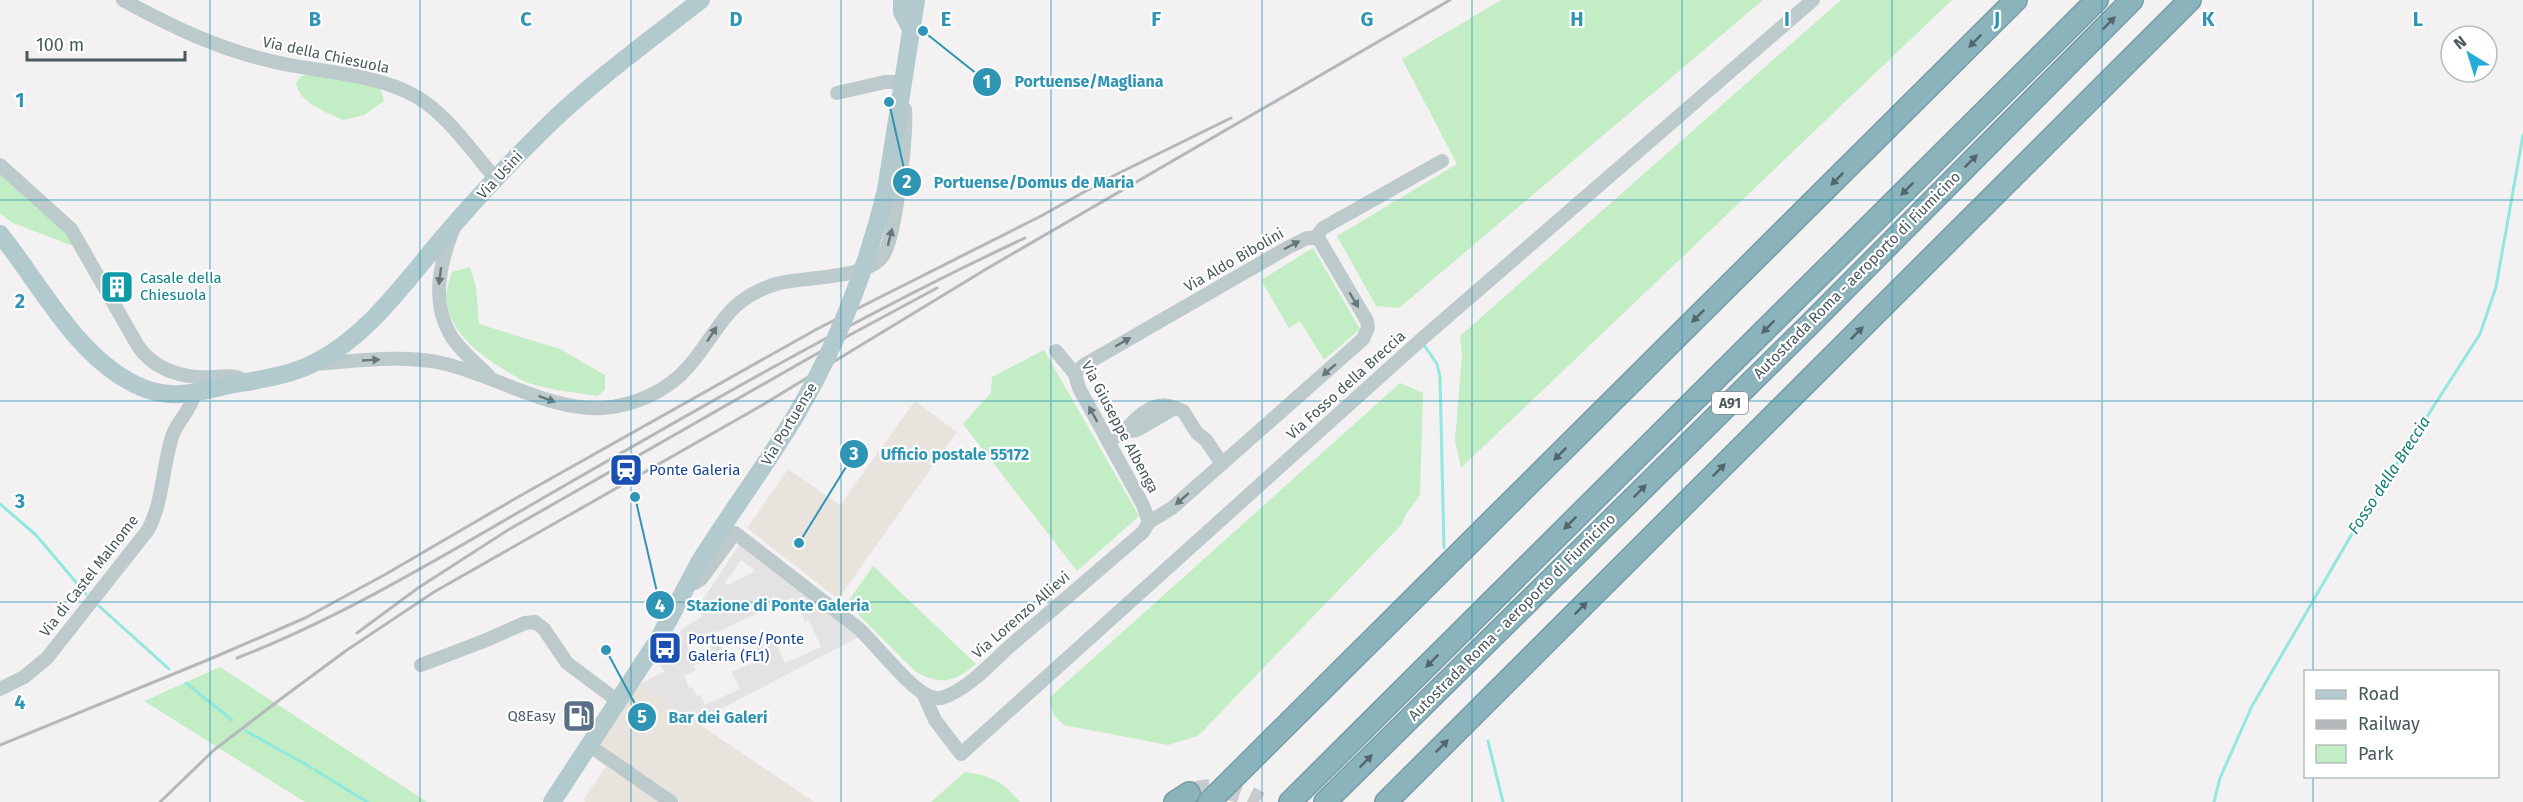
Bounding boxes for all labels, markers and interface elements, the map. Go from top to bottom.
text: B [309,7,321,31]
text: C [520,7,532,31]
text: D [729,7,743,31]
text: E [941,7,951,31]
text: F [1151,7,1161,31]
text: G [1361,7,1373,31]
text: H [1570,7,1584,31]
text: I [1784,7,1790,31]
text: J [1993,7,2000,31]
text: K [2202,7,2215,31]
text: L [2413,7,2423,31]
one-way arrow [2102,16,2116,30]
scale bar [27,24,184,62]
north arrow [2439,24,2499,84]
text: N [2450,32,2470,53]
street label: Via della Chiesuola [261,33,391,77]
text: 100 m [36,34,84,56]
one-way arrow [1968,34,1982,48]
callout: Portuense/Magliana [972,65,1175,99]
text: 1 [983,71,991,93]
text: Portuense/Magliana [1014,72,1164,91]
text: 1 [15,88,25,112]
street label: Via Usini [473,147,527,203]
one-way arrow [1964,155,1978,169]
callout: Portuense/Domus de Maria [892,165,1147,199]
street label: Autostrada Roma - aeroporto di Fiumicino [1750,168,1964,382]
text: 2 [902,171,912,193]
one-way arrow [1830,171,1844,185]
text: Portuense/Domus de Maria [934,173,1134,192]
one-way arrow [1900,182,1914,196]
street label: Via Aldo Bibolini [1181,224,1287,296]
one-way arrow [885,228,895,247]
one-way arrow [1284,240,1301,250]
one-way arrow [436,266,445,285]
building icon: Casale della Chiesuola [99,269,135,305]
place label: Casale della Chiesuola [140,269,222,304]
text: 2 [15,289,25,313]
one-way arrow [1349,292,1359,309]
one-way arrow [1691,309,1706,323]
one-way arrow [1762,319,1776,333]
one-way arrow [706,326,717,342]
one-way arrow [1849,326,1863,340]
street label: Via Fosso della Breccia [1283,327,1409,443]
one-way arrow [1115,337,1132,347]
one-way arrow [362,356,381,365]
street label: Via Giuseppe Albenga [1078,358,1162,496]
one-way arrow [1322,363,1337,376]
street label: Via Portuense [757,379,821,469]
road number: A91 [1712,392,1748,414]
one-way arrow [538,394,556,404]
one-way arrow [1088,406,1098,423]
water label: Fosso della Breccia [2344,413,2434,537]
callout: Ufficio postale 55172 [839,437,1041,471]
text: 3 [848,443,859,465]
text: Ufficio postale 55172 [881,445,1029,464]
one-way arrow [1553,446,1567,460]
station icon: Ponte Galeria [608,452,644,488]
place label: Ponte Galeria [649,461,740,479]
one-way arrow [1711,464,1725,478]
one-way arrow [1632,485,1646,499]
text: 3 [14,489,25,513]
one-way arrow [1175,492,1190,506]
street label: Autostrada Roma - aeroporto di Fiumicino [1405,510,1619,724]
street label: Via di Castel Malnome [36,512,142,640]
one-way arrow [1564,516,1578,530]
street label: Via Lorenzo Allievi [969,568,1073,662]
callout: Stazione di Ponte Galeria [645,588,882,622]
text: 4 [655,595,665,617]
text: Stazione di Ponte Galeria [686,596,870,615]
one-way arrow [1573,602,1587,616]
bus stop icon: Portuense/Ponte Galeria (FL1) [647,630,683,666]
place label: Portuense/Ponte Galeria (FL1) [688,630,804,665]
one-way arrow [1425,653,1439,668]
legend [2304,670,2499,778]
text: Road [2358,683,2400,705]
text: 4 [14,690,26,714]
fuel station icon: Q8Easy [561,698,597,734]
callout: Bar dei Galeri [627,700,780,734]
text: 5 [637,706,647,728]
place label: Q8Easy [507,707,557,725]
text: Bar dei Galeri [669,708,767,727]
text: Railway [2358,713,2420,735]
one-way arrow [1435,739,1449,753]
text: Park [2358,743,2394,765]
one-way arrow [1359,754,1374,768]

